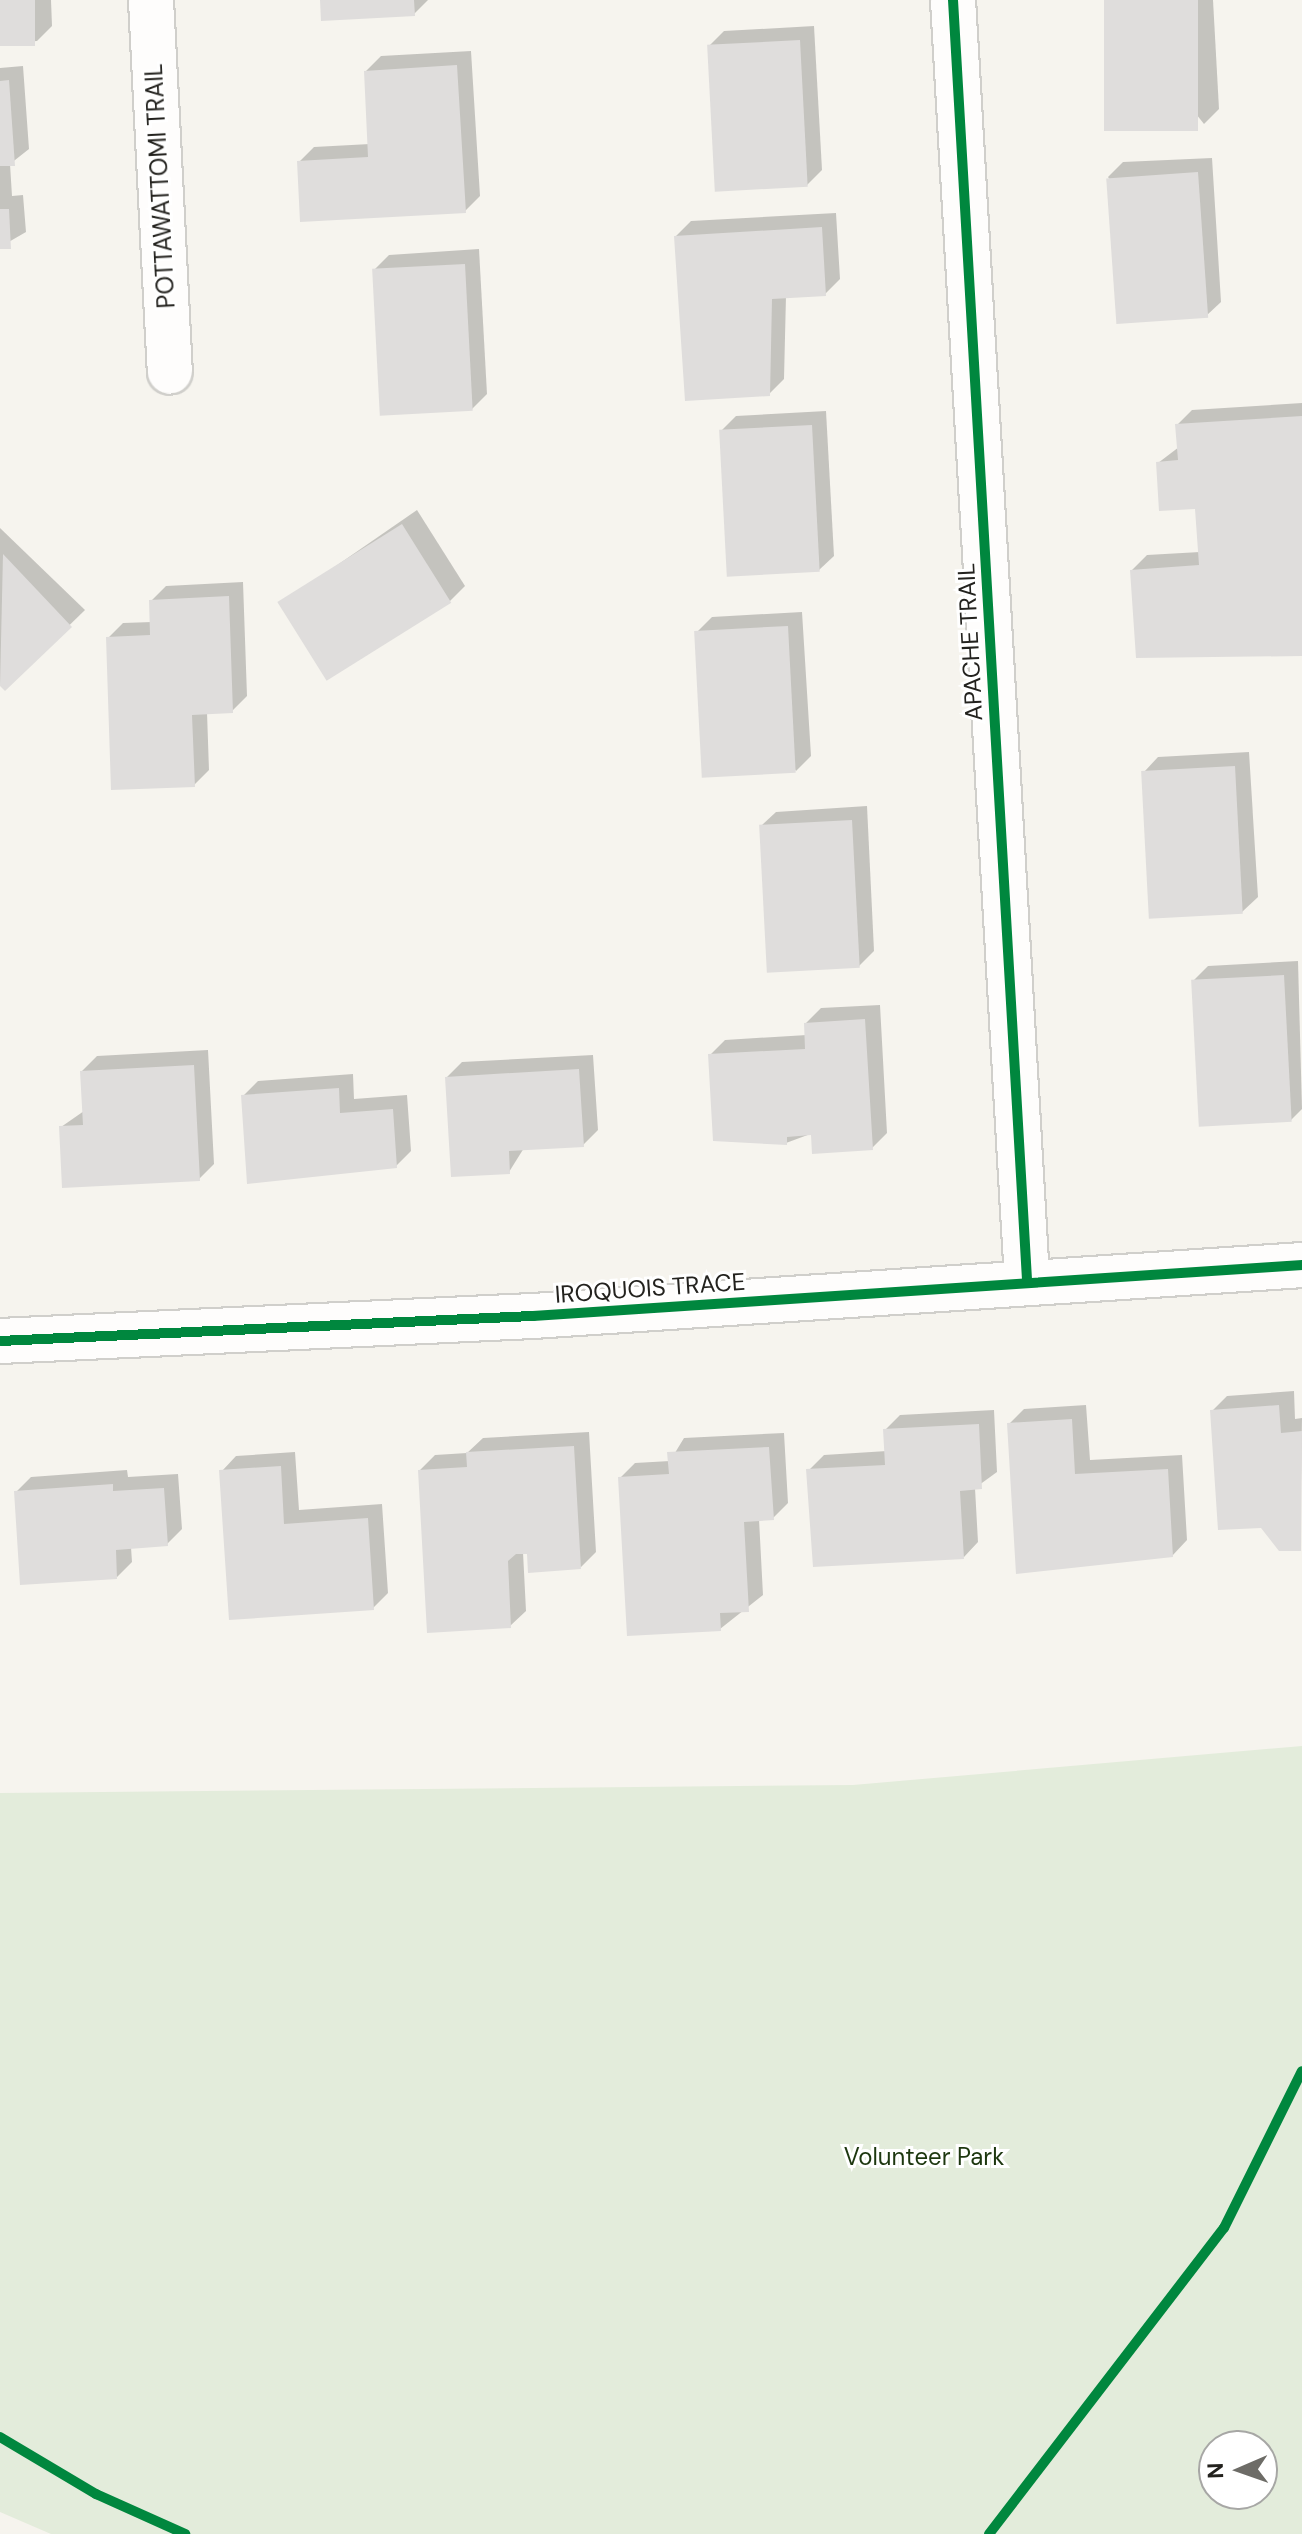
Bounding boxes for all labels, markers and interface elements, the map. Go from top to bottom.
street label: POTTAWATTOMI TRAIL [139,63,181,309]
street label: APACHE TRAIL [951,562,989,722]
street label: IROQUOIS TRACE [554,1267,746,1309]
park label: Volunteer Park [844,2143,1004,2171]
north arrow [1198,2430,1278,2510]
text: N [1201,2462,1230,2479]

